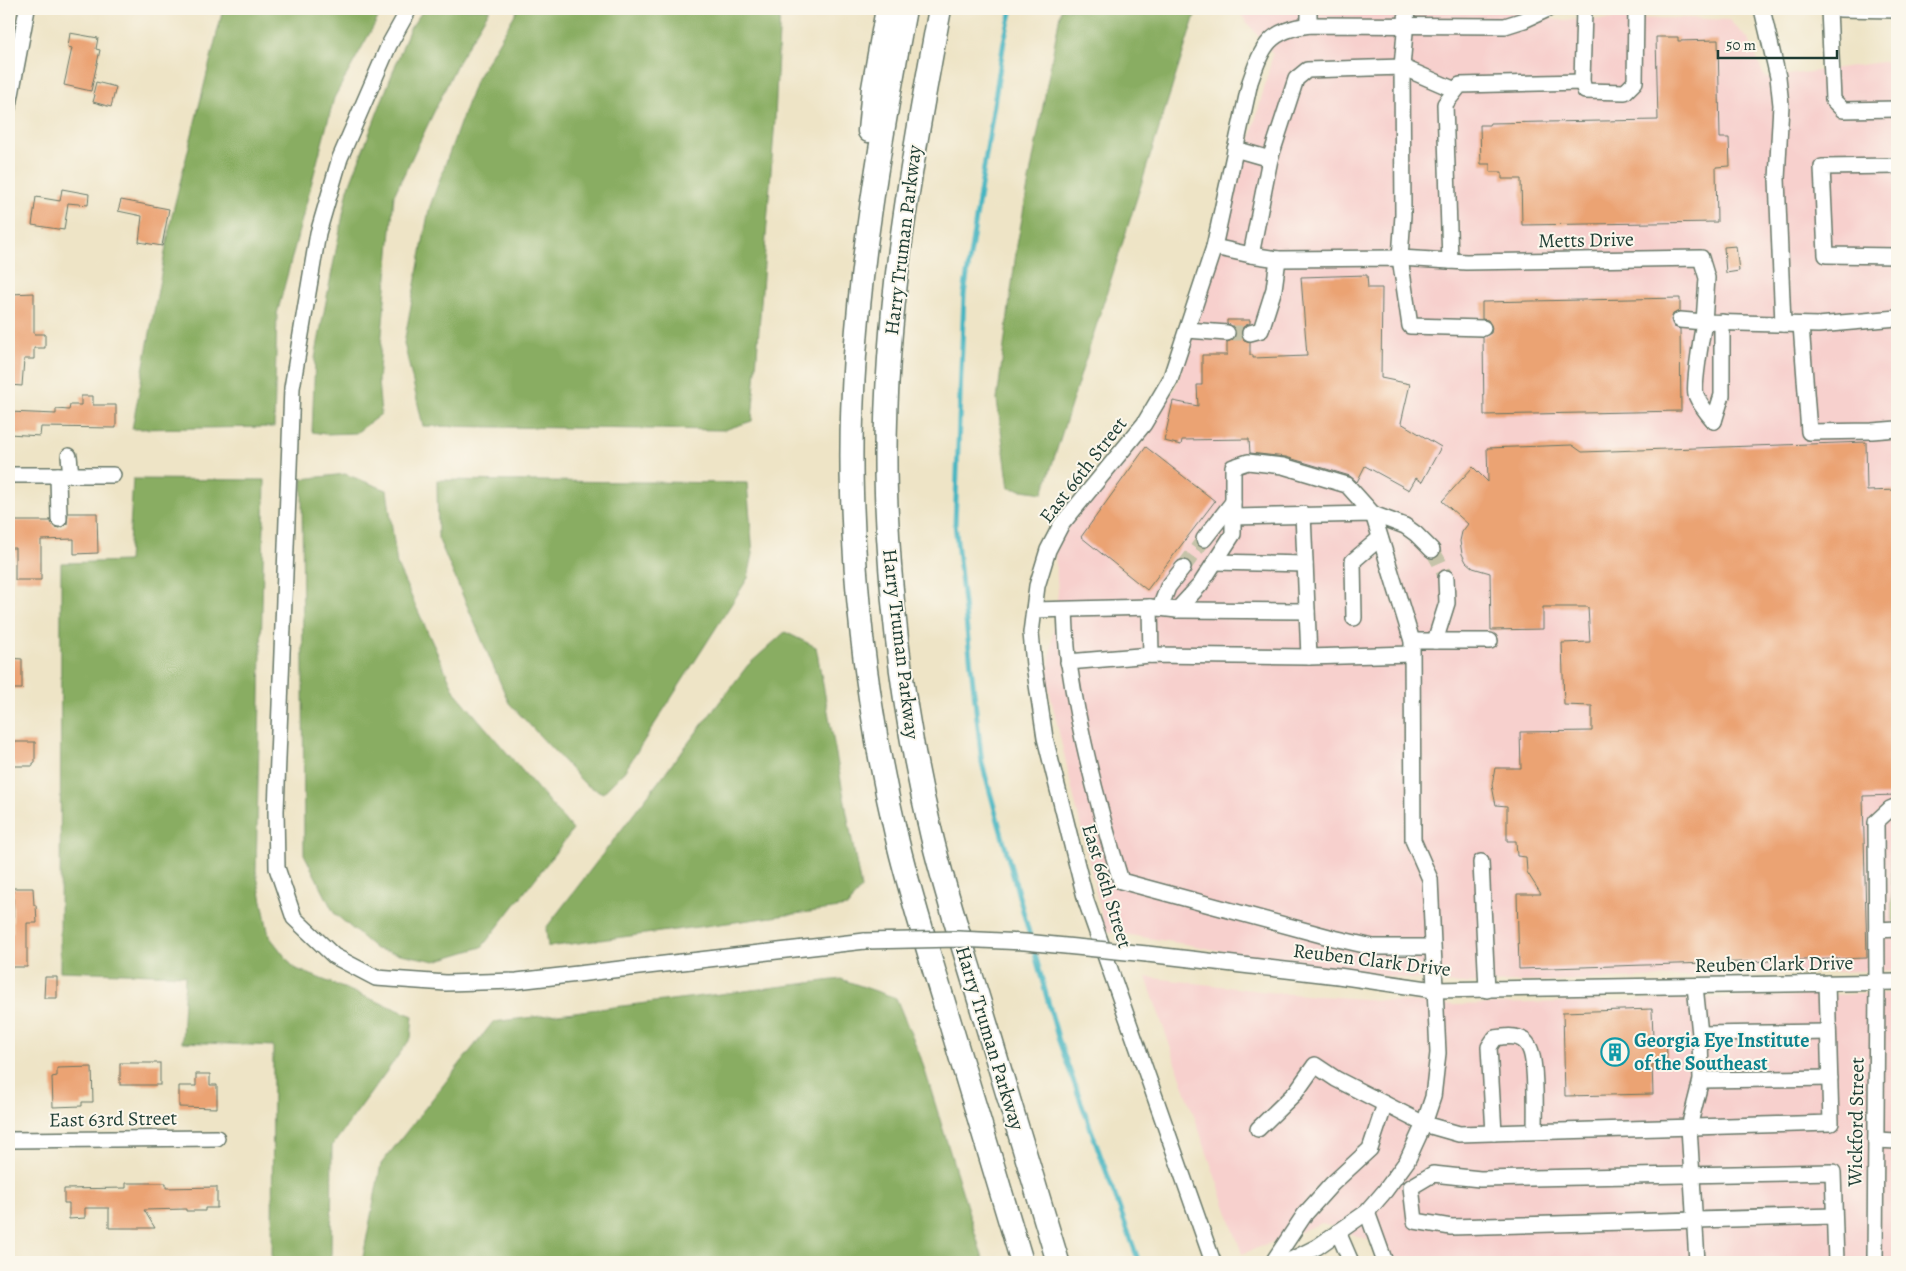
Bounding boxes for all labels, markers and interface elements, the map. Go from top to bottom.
scale bar [1718,28,1837,60]
text: 50 m [1726,35,1756,55]
street label: Harry Truman Parkway [878,142,928,337]
street label: Metts Drive [1538,226,1634,254]
street label: East 66th Street [1033,411,1133,529]
street label: Harry Truman Parkway [876,547,926,742]
street label: East 66th Street [1075,821,1139,952]
street label: Reuben Clark Drive [1292,937,1452,983]
street label: Harry Truman Parkway [949,943,1031,1134]
street label: Reuben Clark Drive [1694,949,1854,979]
place label: Georgia Eye Institute of the Southeast [1634,1027,1809,1077]
building icon: Georgia Eye Institute of the Southeast [1600,1037,1630,1067]
street label: Wickford Street [1841,1057,1871,1188]
street label: East 63rd Street [49,1104,178,1134]

